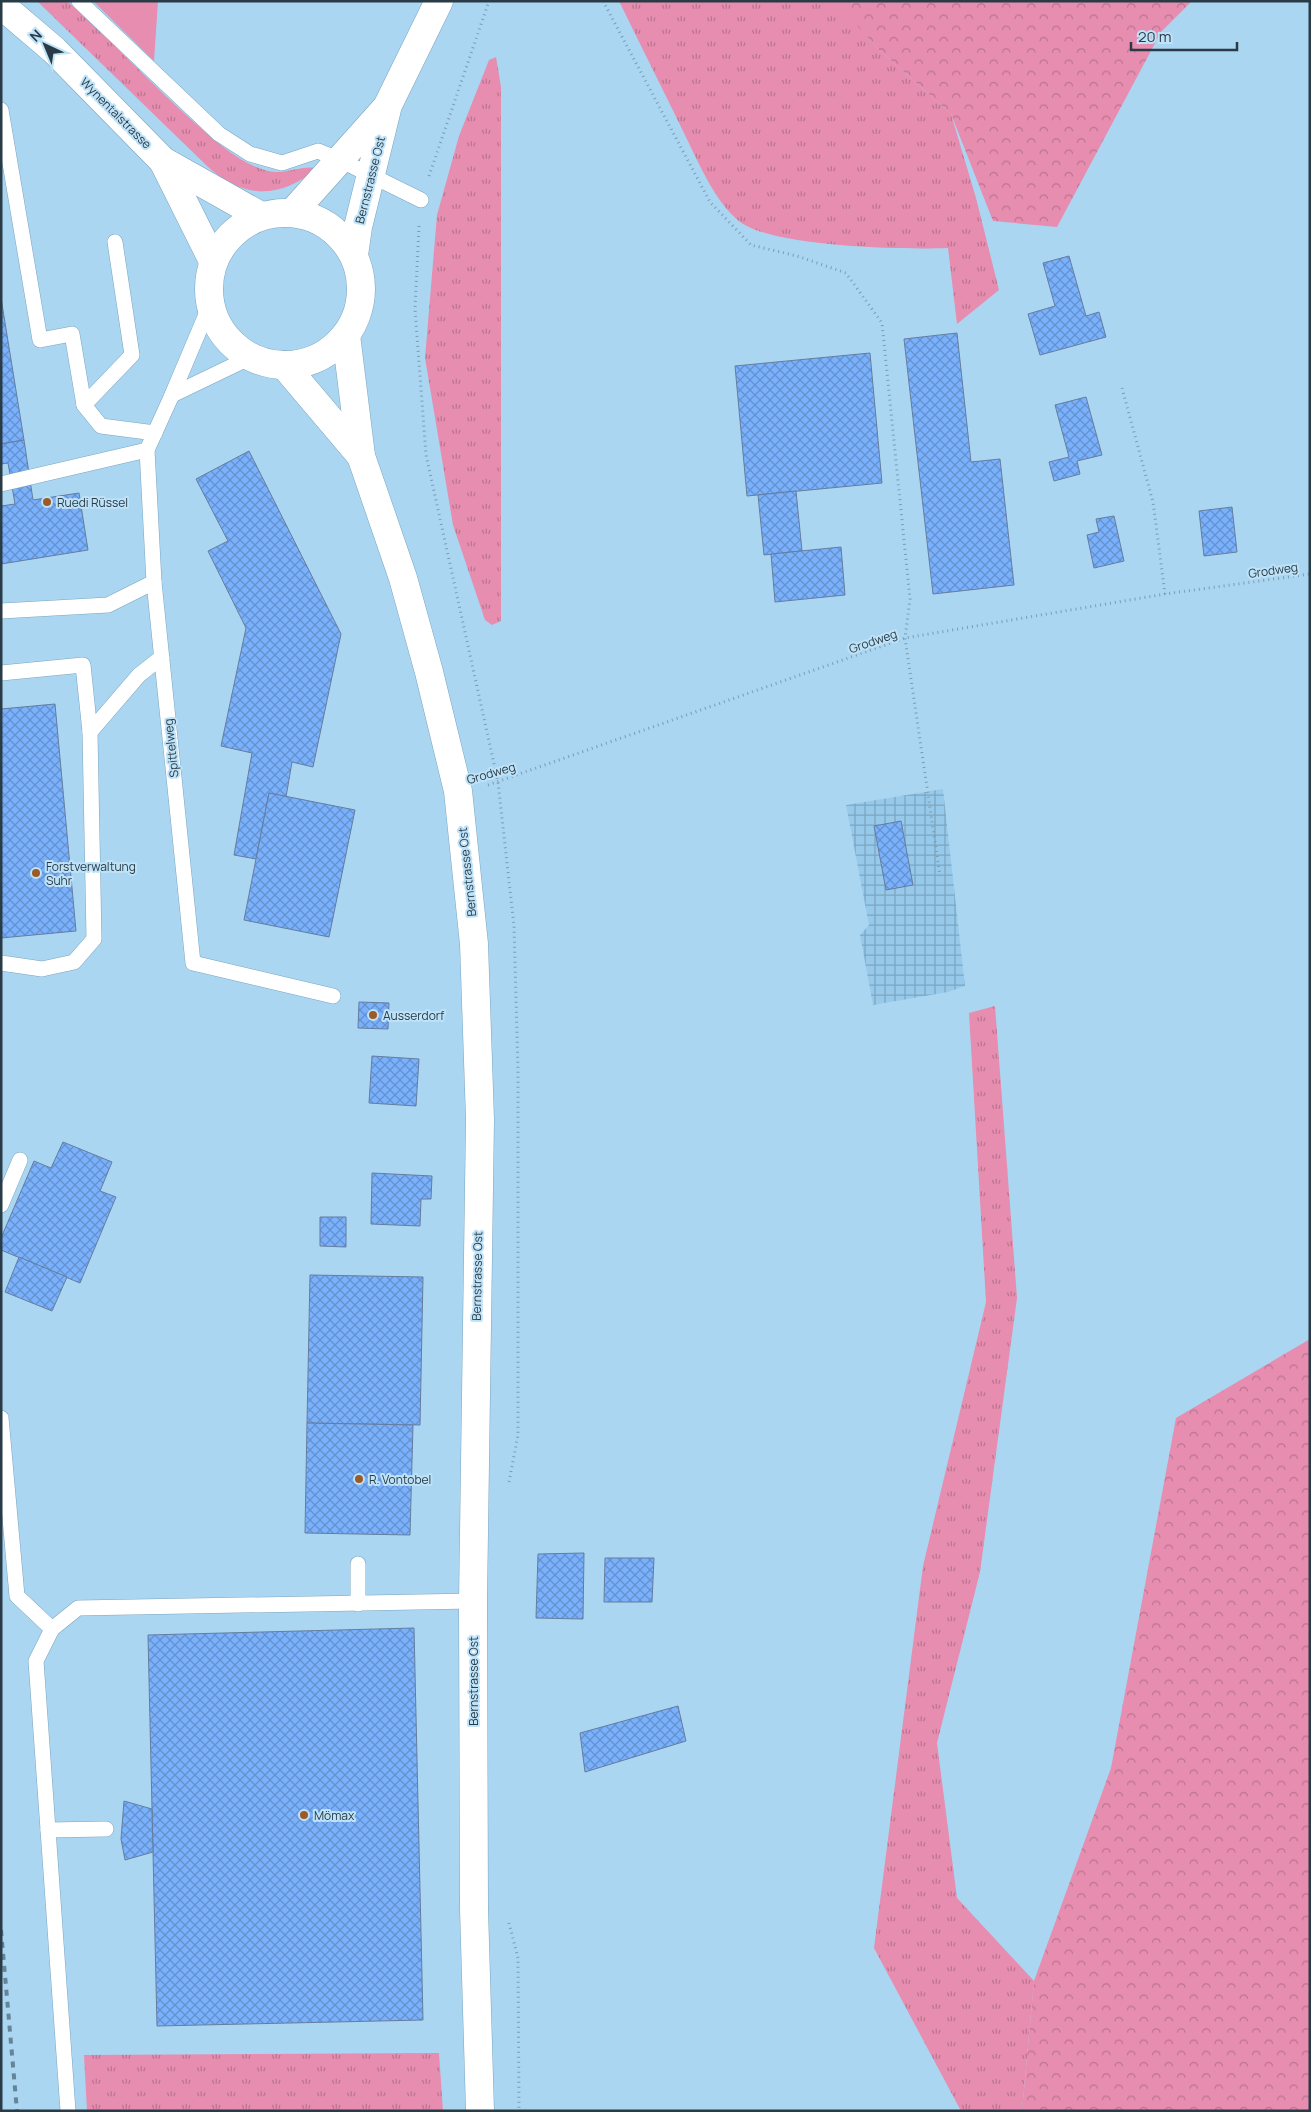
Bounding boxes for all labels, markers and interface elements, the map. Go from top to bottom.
north arrow [20,20,70,70]
scale bar [1131,20,1237,52]
text: N [25,25,46,46]
text: 20 m [1138,26,1171,47]
street label: Wynentalstrasse [77,74,155,152]
street label: Bernstrasse Ost [351,134,389,225]
place label: Ruedi Rüssel [57,494,128,511]
marker: Ruedi Rüssel [41,496,53,508]
street label: Grodweg [1247,558,1299,582]
street label: Grodweg [847,625,899,657]
street label: Spittelweg [159,718,183,778]
street label: Grodweg [465,758,517,788]
street label: Bernstrasse Ost [454,826,480,917]
place label: Forstverwaltung Suhr [46,858,136,889]
marker: Forstverwaltung Suhr [30,867,42,879]
place label: Ausserdorf [383,1007,445,1024]
marker: Ausserdorf [367,1009,379,1021]
street label: Bernstrasse Ost [468,1231,486,1321]
place label: R. Vontobel [369,1471,431,1488]
marker: R. Vontobel [353,1473,365,1485]
street label: Bernstrasse Ost [465,1636,482,1726]
place label: Mömax [314,1807,355,1824]
marker: Mömax [298,1809,310,1821]

